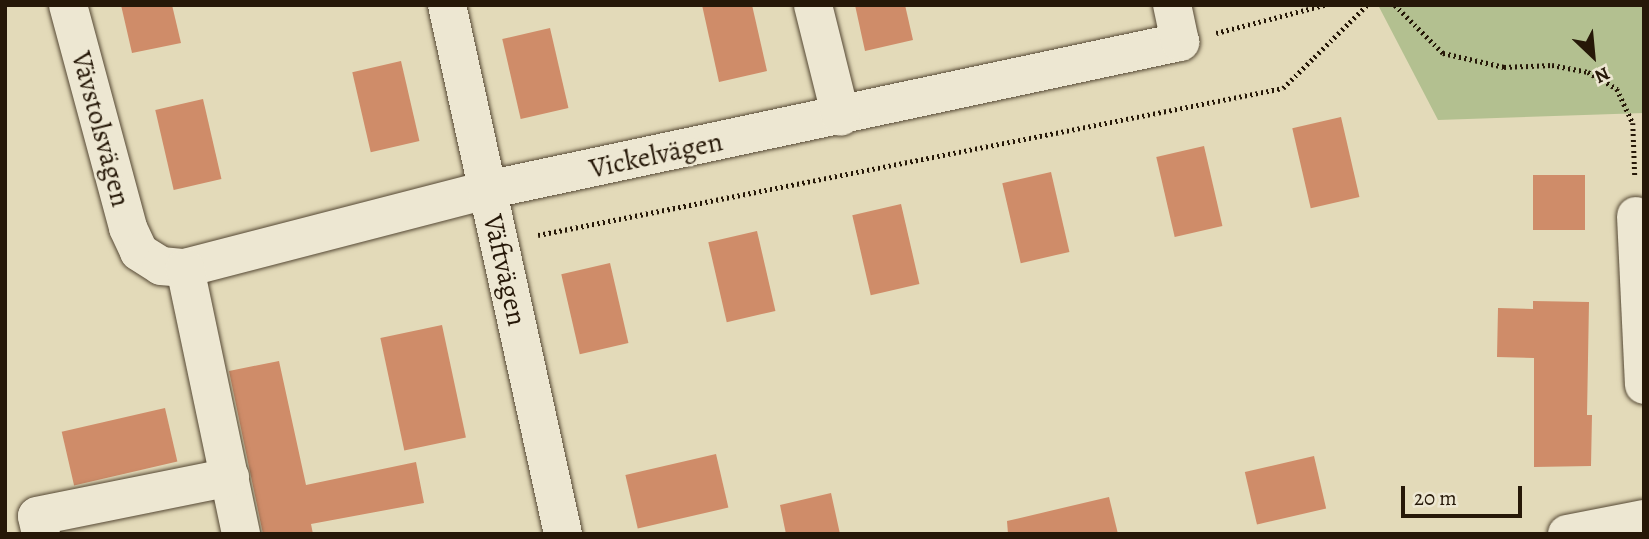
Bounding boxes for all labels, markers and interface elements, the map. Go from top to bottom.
north arrow [1558,21,1628,91]
street label: Vävstolsvägen [64,48,138,210]
text: N [1590,60,1614,90]
street label: Vickelvägen [586,124,726,186]
street label: Väftvägen [476,211,534,329]
scale bar [1404,472,1525,516]
text: 20 m [1414,484,1457,512]

